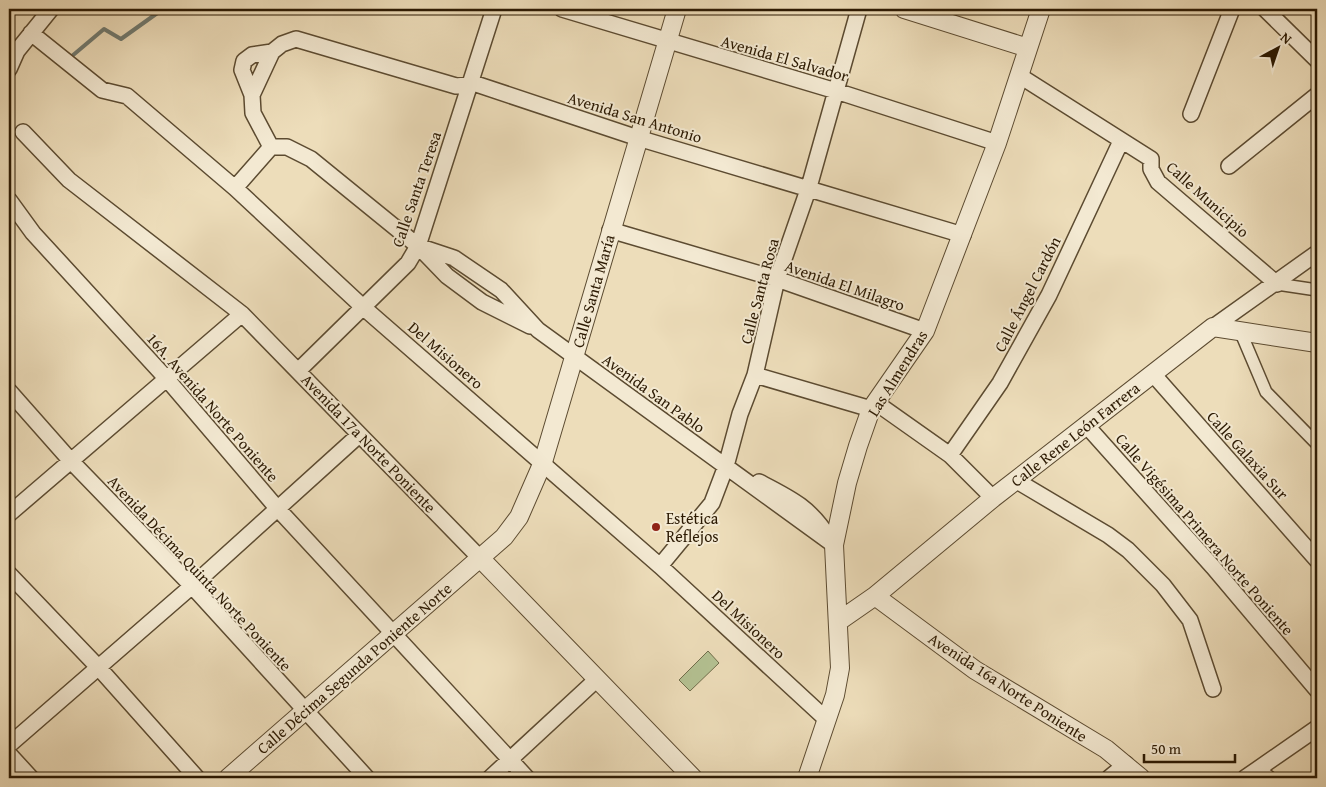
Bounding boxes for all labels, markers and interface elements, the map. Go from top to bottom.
north arrow [1254,22,1304,72]
text: N [1276,27,1297,49]
street label: Avenida El Salvador [718,28,852,88]
street label: Avenida San Antonio [565,85,705,149]
street label: Calle Santa Teresa [385,127,447,250]
street label: Calle Municipio [1161,155,1255,243]
street label: Calle Santa María [565,231,621,350]
street label: Calle Ángel Cardón [988,232,1066,356]
street label: Calle Santa Rosa [733,235,785,347]
street label: Avenida El Milagro [782,253,908,317]
street label: Del Misionero [403,315,489,395]
street label: Las Almendras [861,325,933,421]
street label: 16A. Avenida Norte Poniente [141,327,285,487]
street label: Avenida San Pablo [598,347,710,439]
street label: Avenida 17a Norte Poniente [296,368,442,518]
street label: Calle Rene León Farrera [1005,376,1145,492]
street label: Calle Galaxia Sur [1202,405,1295,505]
street label: Calle Vigésima Primera Norte Poniente [1110,428,1300,640]
street label: Avenida Décima Quinta Norte Poniente [102,470,298,676]
place label: Estética Reflejos [666,506,719,548]
marker: Estética Reflejos [650,521,662,533]
street label: Calle Décima Segunda Poniente Norte [251,576,457,760]
street label: Del Misionero [707,584,791,664]
street label: Avenida 16a Norte Poniente [924,626,1092,748]
scale bar [1144,732,1235,764]
text: 50 m [1151,738,1182,759]

